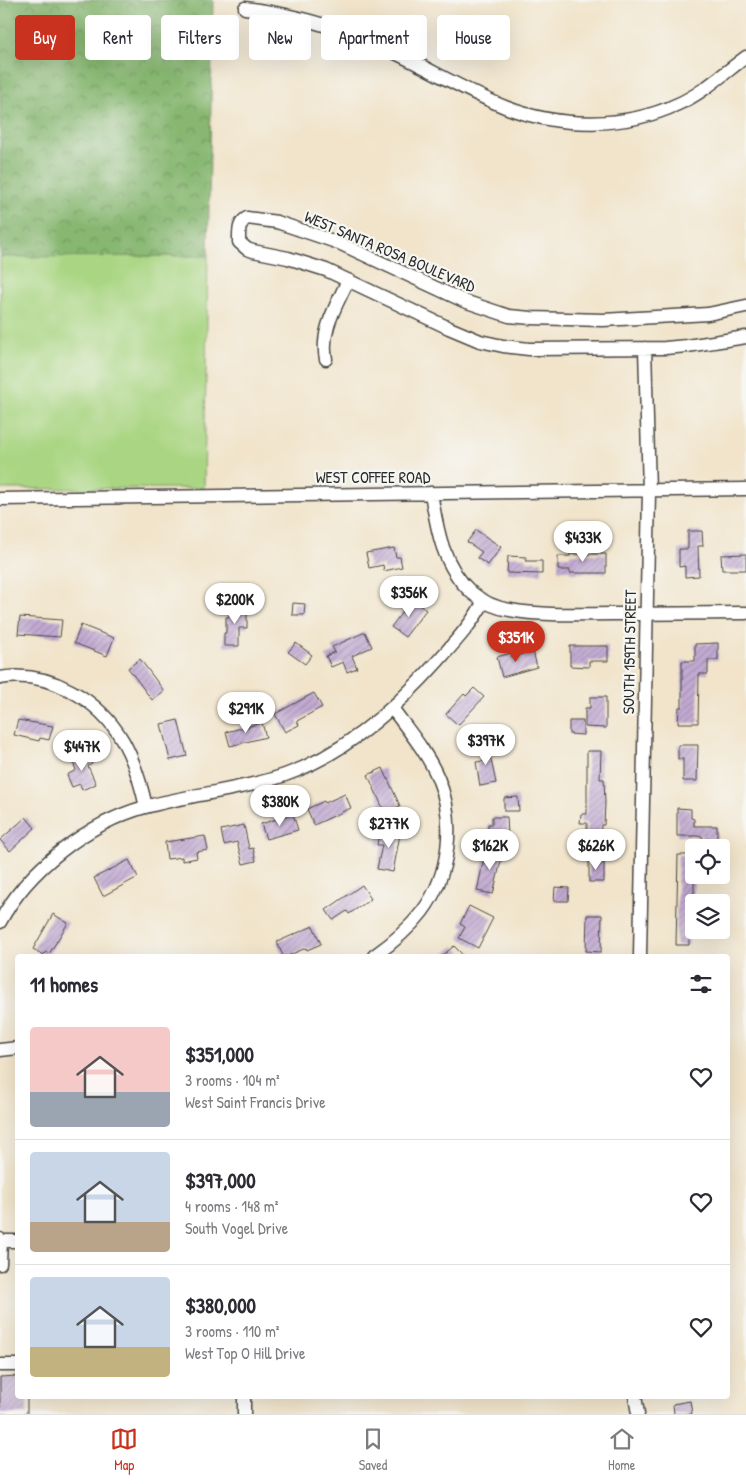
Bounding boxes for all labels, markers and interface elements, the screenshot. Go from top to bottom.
chip: Buy [15,15,75,60]
chip: Rent [85,15,151,60]
chip: Filters [161,15,239,60]
chip: New [249,15,311,60]
chip: Apartment [321,15,427,60]
chip: House [437,15,510,60]
street label: WEST SANTA ROSA BOULEVARD [301,205,479,297]
street label: WEST COFFEE ROAD [316,466,431,488]
pin: $433K [548,520,618,563]
text: $433K [565,526,601,548]
pin: $356K [374,576,444,618]
text: $356K [391,581,427,603]
pin: $200K [200,582,270,625]
text: $200K [216,588,254,610]
street label: SOUTH 159TH STREET [617,589,641,714]
pin: $351K [481,620,551,663]
text: $351K [498,626,534,648]
pin: $291K [211,692,281,734]
text: $291K [228,697,264,719]
pin: $397K [451,724,521,766]
text: $397K [467,729,505,751]
pin: $447K [47,730,117,772]
text: $447K [64,735,100,757]
pin: $380K [245,784,315,827]
text: $380K [261,790,299,812]
pin: $277K [354,806,424,849]
text: $277K [369,812,409,834]
pin: $162K [455,828,525,871]
pin: $626K [561,828,631,871]
text: $162K [472,834,508,856]
text: $626K [578,834,614,856]
map controls [685,839,730,939]
button: locate [685,839,730,884]
button: layers [685,894,730,939]
text: 11 homes [30,970,98,999]
icon: filters [687,970,715,998]
text: $351,000 [185,1040,254,1069]
icon: home [70,1047,130,1107]
icon: heart [687,1063,715,1091]
text: 3 rooms · 104 m² [185,1069,280,1091]
text: West Saint Francis Drive [185,1091,326,1113]
text: $397,000 [185,1166,256,1195]
icon: home [70,1172,130,1232]
icon: heart [687,1188,715,1216]
text: 4 rooms · 148 m² [185,1195,278,1217]
text: South Vogel Drive [185,1217,288,1239]
text: $380,000 [185,1291,256,1320]
icon: home [70,1297,130,1357]
icon: heart [687,1313,715,1341]
text: 3 rooms · 110 m² [185,1320,280,1342]
text: West Top O Hill Drive [185,1342,305,1364]
tab: Map [110,1425,138,1474]
tab: Saved [359,1425,387,1474]
tab: Home [608,1425,636,1474]

